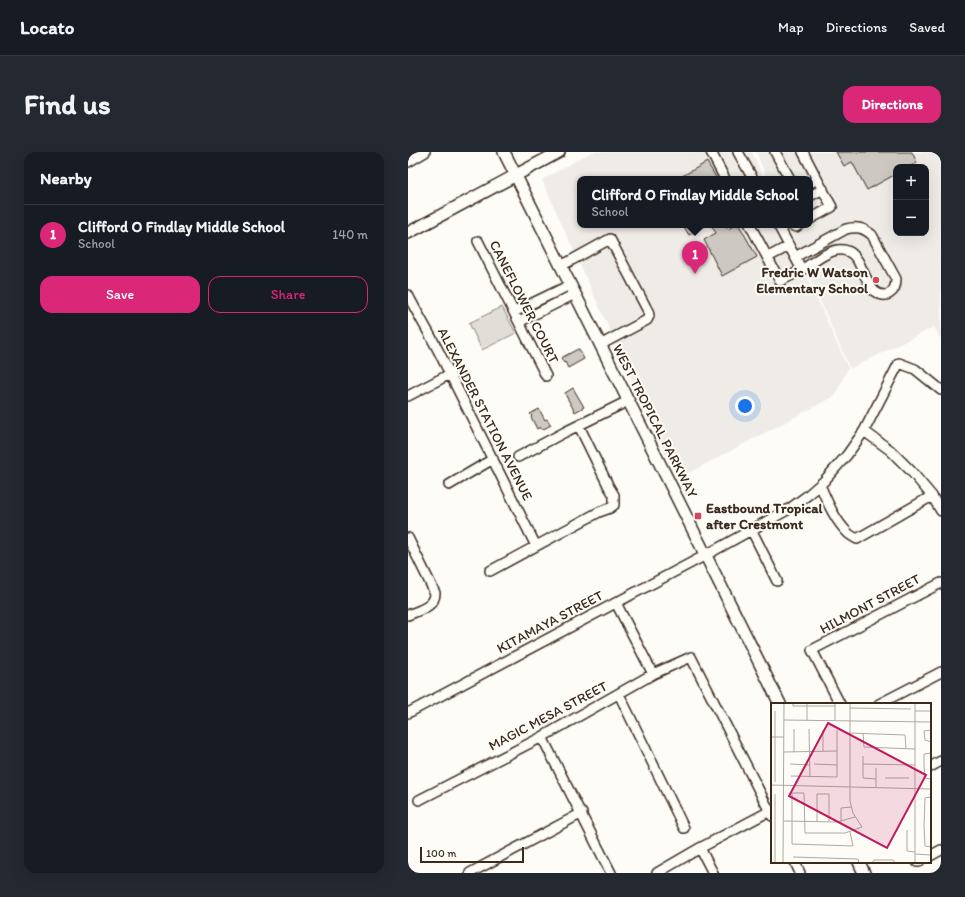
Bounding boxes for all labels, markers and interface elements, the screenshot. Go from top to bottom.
text: Locato [20,16,74,39]
text: Map [778,19,804,36]
text: Directions [826,19,887,36]
text: Saved [909,19,945,36]
button: Directions [843,86,941,123]
text: Find us [24,87,111,121]
map controls [893,164,929,236]
button: + [893,164,929,200]
text: Nearby [40,168,92,188]
popup [577,176,813,228]
text: Clifford O Findlay Middle School [591,186,799,204]
button: − [893,200,929,236]
text: School [591,204,628,219]
text: Clifford O Findlay Middle School [78,218,285,236]
text: 1 [50,227,56,242]
text: 140 m [332,227,368,242]
text: School [78,236,115,251]
street label: CANEFLOWER COURT [486,238,562,367]
pin: 1 [682,241,708,274]
place label: Fredric W Watson Elementary School [756,264,869,297]
marker: Fredric W Watson Elementary School [871,275,881,285]
button: Save [40,276,200,313]
button: Share [208,276,368,313]
street label: ALEXANDER STATION AVENUE [434,325,536,503]
street label: WEST TROPICAL PARKWAY [609,341,701,501]
your location [735,396,755,416]
place label: Eastbound Tropical after Crestmont [706,500,823,533]
marker: Eastbound Tropical after Crestmont [693,511,703,521]
street label: HILMONT STREET [817,570,923,638]
street label: KITAMAYA STREET [494,587,606,657]
street label: MAGIC MESA STREET [486,677,610,754]
inset map [771,703,931,863]
scale bar [420,845,524,864]
text: 100 m [426,847,456,860]

